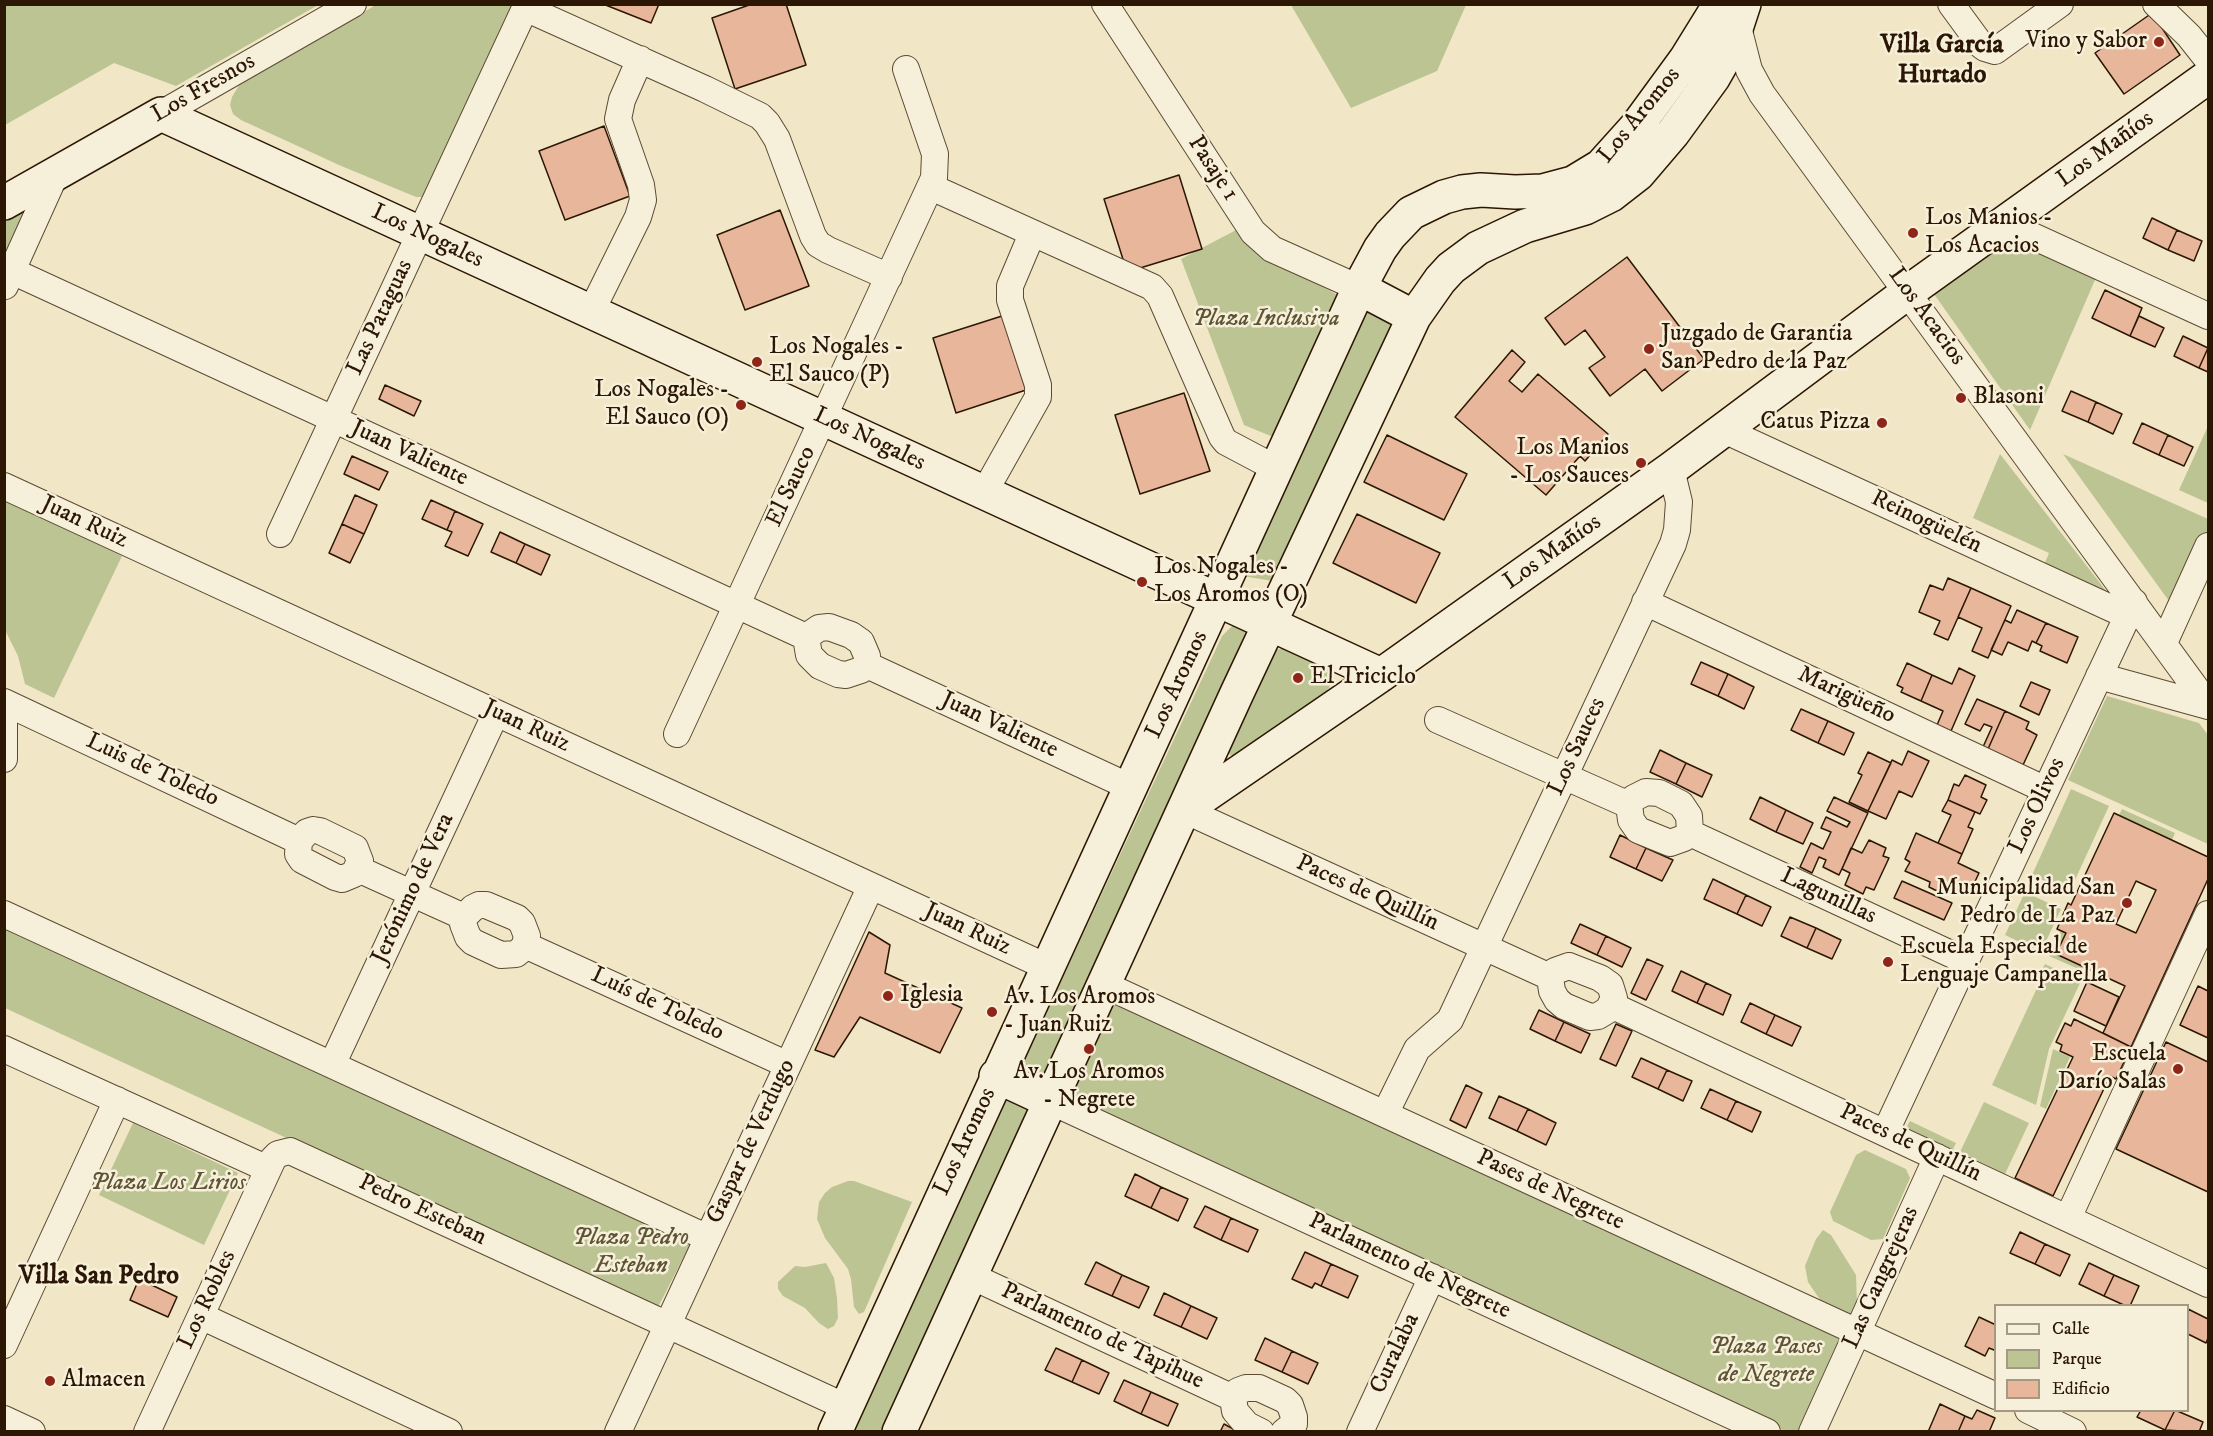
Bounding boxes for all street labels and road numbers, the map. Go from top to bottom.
street label: Los Fresnos [147,48,261,130]
street label: Los Aromos [1592,62,1688,170]
street label: Los Mañíos [2052,105,2160,195]
street label: Pasaje 1 [1180,131,1244,207]
street label: Los Nogales [367,199,487,275]
street label: Las Pataguas [342,256,420,380]
street label: Los Acacios [1881,262,1971,372]
street label: Los Nogales [809,402,929,478]
street label: Juan Valiente [346,414,472,494]
street label: El Sauco [761,442,823,532]
street label: Reinogüelén [1866,485,1986,561]
street label: Juan Ruiz [36,490,132,556]
street label: Los Mañíos [1499,509,1607,597]
street label: Los Aromos [1141,627,1215,743]
street label: Marigüeño [1793,661,1899,731]
street label: Juan Valiente [936,686,1062,766]
street label: Los Sauces [1543,693,1613,801]
street label: Juan Ruiz [478,694,574,760]
street label: Luis de Toledo [81,728,223,814]
street label: Los Olivos [2003,753,2073,859]
street label: Jerónimo de Vera [366,809,462,969]
street label: Paces de Quillín [1291,850,1443,938]
street label: Lagunillas [1776,862,1880,932]
street label: Juan Ruiz [919,897,1015,963]
street label: Luís de Toledo [586,962,728,1048]
street label: Gaspar de Verdugo [701,1055,803,1229]
street label: Los Aromos [929,1084,1003,1200]
street label: Paces de Quillín [1834,1099,1986,1189]
street label: Pases de Negrete [1472,1144,1628,1238]
street label: Pedro Esteban [353,1169,491,1253]
street label: Las Cangrejeras [1838,1202,1926,1354]
street label: Parlamento de Negrete [1303,1208,1515,1326]
street label: Los Robles [173,1246,243,1354]
street label: Parlamento de Tapihue [996,1277,1208,1397]
street label: Curalaba [1365,1309,1427,1399]

